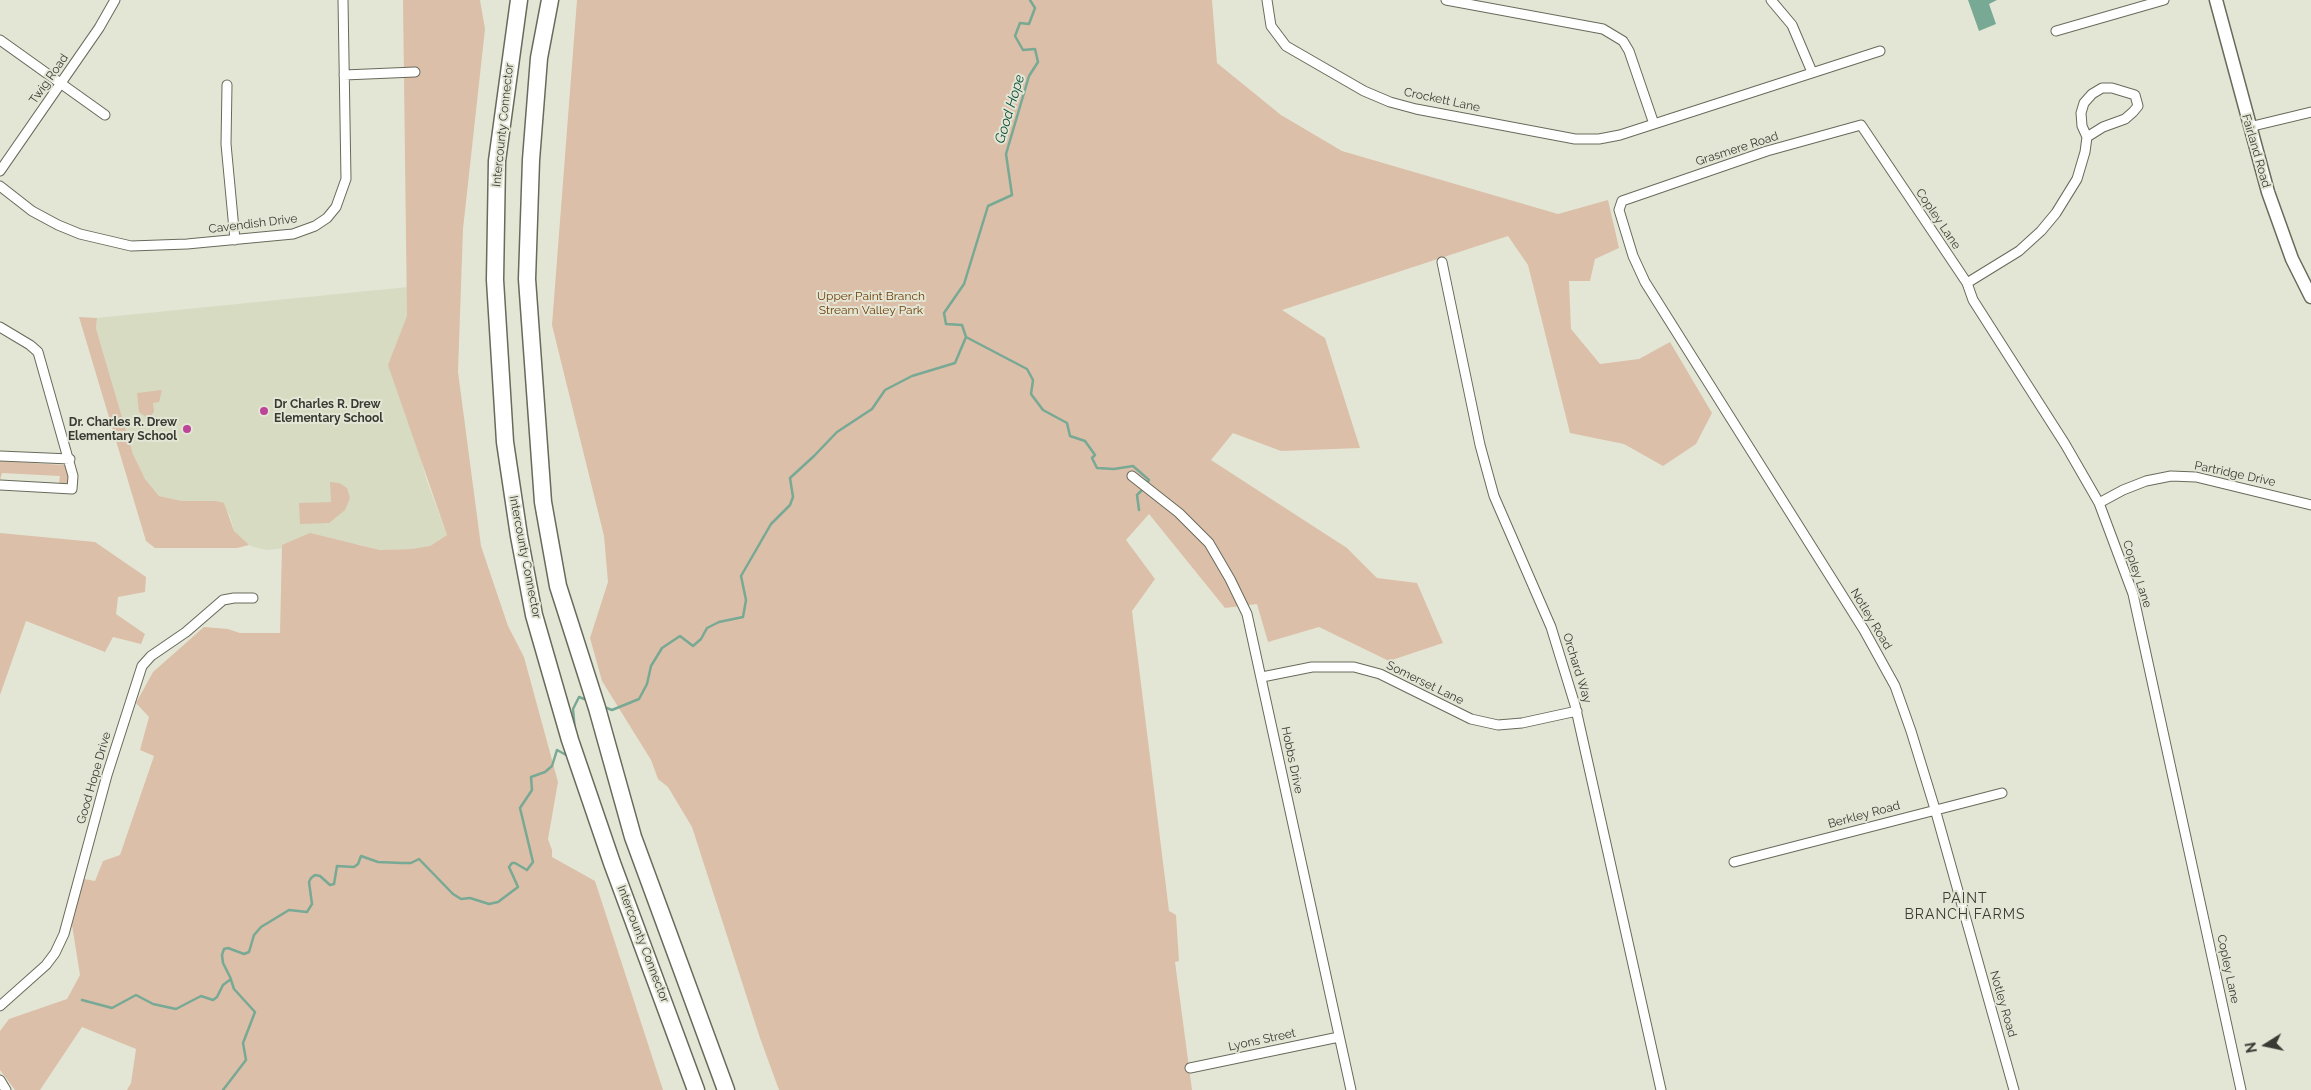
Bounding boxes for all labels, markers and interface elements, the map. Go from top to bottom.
street label: Twig Road [26,51,72,107]
street label: Intercounty Connector [489,62,517,188]
water label: Good Hope [992,73,1028,145]
street label: Crockett Lane [1403,85,1481,115]
street label: Fairland Road [2239,113,2273,189]
street label: Grasmere Road [1694,129,1780,169]
street label: Copley Lane [1912,186,1964,252]
street label: Cavendish Drive [208,211,298,237]
park label: Upper Paint Branch Stream Valley Park [817,289,925,317]
place label: Dr Charles R. Drew Elementary School [274,397,383,425]
marker: Dr Charles R. Drew Elementary School [258,405,270,417]
place label: Dr. Charles R. Drew Elementary School [68,415,177,443]
marker: Dr. Charles R. Drew Elementary School [181,423,193,435]
street label: Partridge Drive [2193,458,2277,490]
street label: Intercounty Connector [506,495,544,619]
street label: Copley Lane [2119,538,2155,610]
street label: Notley Road [1847,586,1895,652]
street label: Orchard Way [1560,631,1594,705]
street label: Somerset Lane [1384,658,1466,708]
street label: Hobbs Drive [1278,725,1306,795]
street label: Good Hope Drive [74,730,114,826]
street label: Berkley Road [1826,798,1902,832]
street label: Intercounty Connector [614,883,672,1005]
district label: PAINT BRANCH FARMS [1903,891,2027,924]
street label: Copley Lane [2214,933,2242,1005]
street label: Notley Road [1987,969,2019,1039]
north arrow [2241,1020,2291,1070]
street label: Lyons Street [1227,1026,1297,1054]
text: N [2242,1041,2260,1054]

